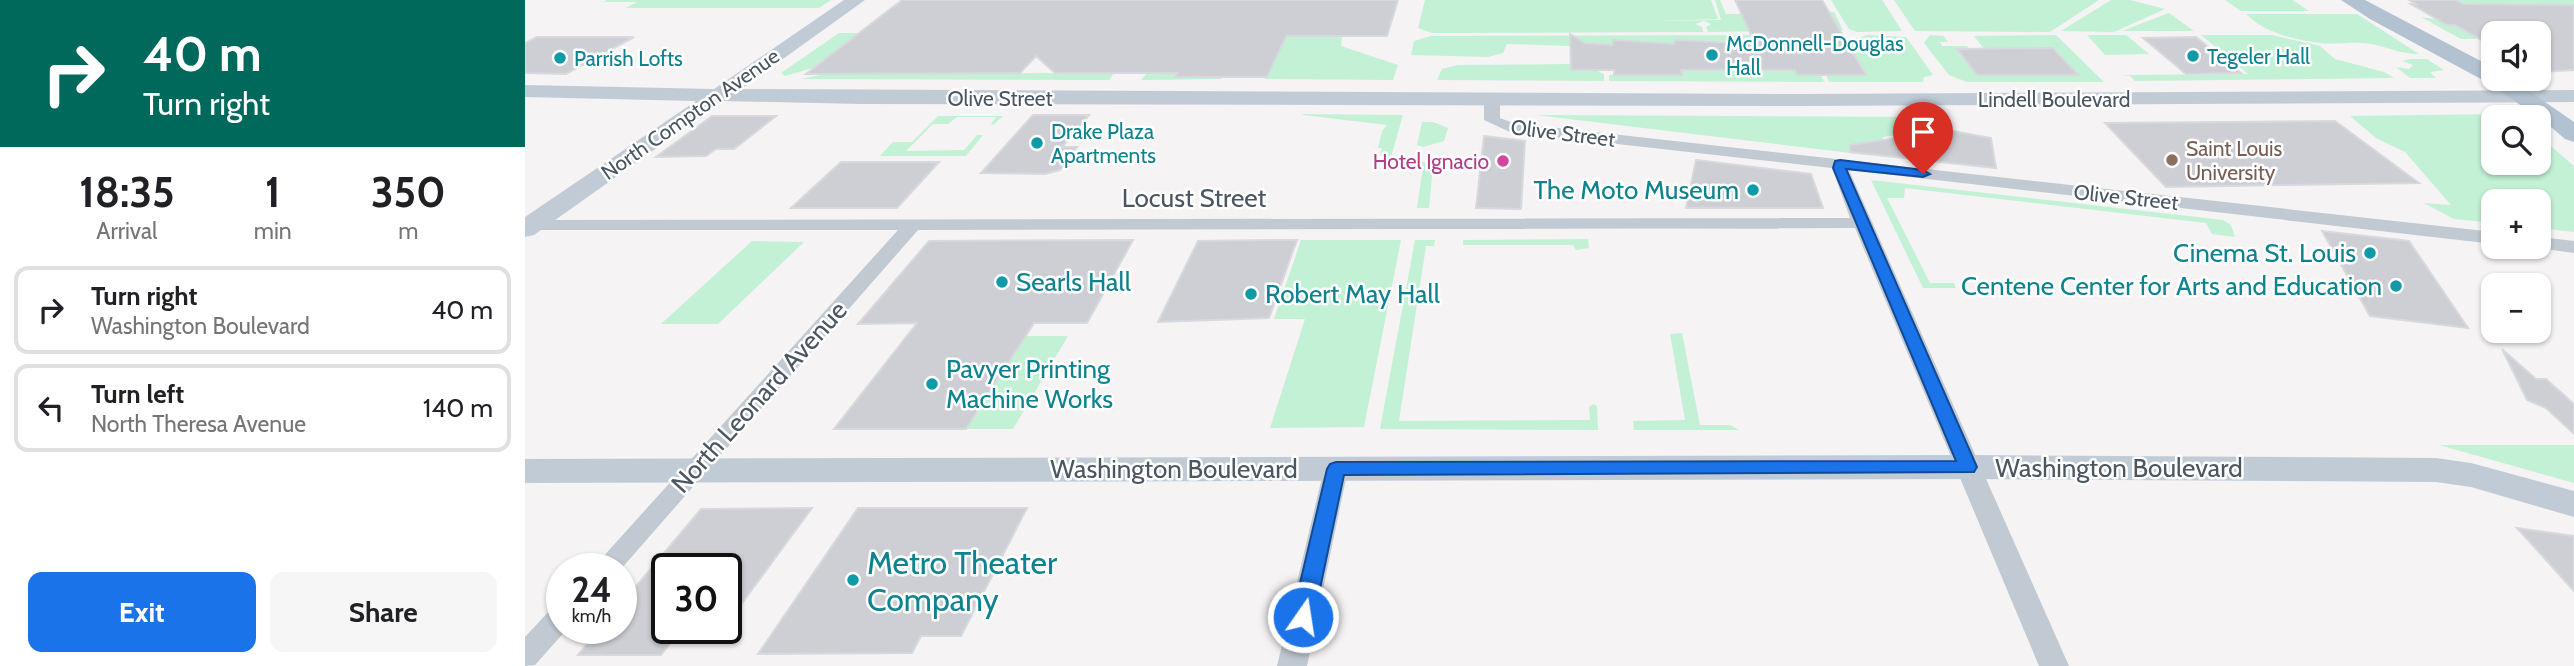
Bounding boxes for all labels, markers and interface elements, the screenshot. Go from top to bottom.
map controls [2481,21,2551,343]
button: sound [2481,21,2551,91]
text: 40 m [143,24,262,83]
icon: right [28,28,119,119]
place label: McDonnell-Douglas Hall [1726,31,1904,80]
street label: North Compton Avenue [596,43,784,185]
place label: Tegeler Hall [2207,44,2310,69]
place label: Parrish Lofts [574,46,683,71]
marker: McDonnell-Douglas Hall [1704,47,1720,63]
marker: Tegeler Hall [2185,48,2201,64]
marker: Parrish Lofts [552,50,568,66]
text: Turn right [143,84,270,123]
street label: Olive Street [947,86,1053,111]
street label: Lindell Boulevard [1978,87,2130,112]
pin [1893,102,1953,174]
button: search [2481,105,2551,175]
icon: arrive [1904,113,1942,151]
street label: Olive Street [1509,114,1617,152]
place label: Drake Plaza Apartments [1051,119,1156,168]
marker: Drake Plaza Apartments [1029,135,1045,151]
place label: Saint Louis University [2186,136,2282,185]
place label: Hotel Ignacio [1373,149,1489,174]
marker: Saint Louis University [2164,152,2180,168]
marker: Hotel Ignacio [1495,153,1511,169]
text: 18:35 [79,166,175,218]
text: 1 [265,166,281,218]
text: 350 [371,166,446,218]
place label: The Moto Museum [1533,174,1739,206]
street label: Olive Street [2072,179,2180,215]
street label: Locust Street [1122,182,1267,214]
marker: The Moto Museum [1745,182,1761,198]
button: + [2481,189,2551,259]
text: Arrival [96,217,158,245]
text: min [254,217,292,245]
text: m [398,217,418,245]
place label: Cinema St. Louis [2173,237,2356,269]
marker: Cinema St. Louis [2362,245,2378,261]
place label: Searls Hall [1016,266,1131,298]
place label: Centene Center for Arts and Education [1961,270,2382,302]
button: − [2481,273,2551,343]
marker: Searls Hall [994,274,1010,290]
place label: Robert May Hall [1265,278,1440,310]
marker: Centene Center for Arts and Education [2388,278,2404,294]
text: Turn right [91,280,197,312]
marker: Robert May Hall [1243,286,1259,302]
icon: right [32,291,70,329]
text: 40 m [431,294,493,326]
street label: North Leonard Avenue [664,294,854,500]
text: Washington Boulevard [91,312,310,340]
place label: Pavyer Printing Machine Works [946,353,1113,415]
marker: Pavyer Printing Machine Works [924,376,940,392]
text: Turn left [91,378,184,410]
icon: left [32,389,70,427]
text: 140 m [423,392,493,424]
text: North Theresa Avenue [91,410,306,438]
street label: Washington Boulevard [1995,452,2243,484]
street label: Washington Boulevard [1050,453,1298,485]
place label: Metro Theater Company [867,543,1058,619]
speed limit sign: 30 [651,553,742,644]
text: 24 [571,568,612,611]
button: Exit [28,572,256,652]
button: Share [270,572,497,652]
marker: Metro Theater Company [845,572,861,588]
position arrow [1266,580,1340,654]
text: km/h [572,605,611,627]

